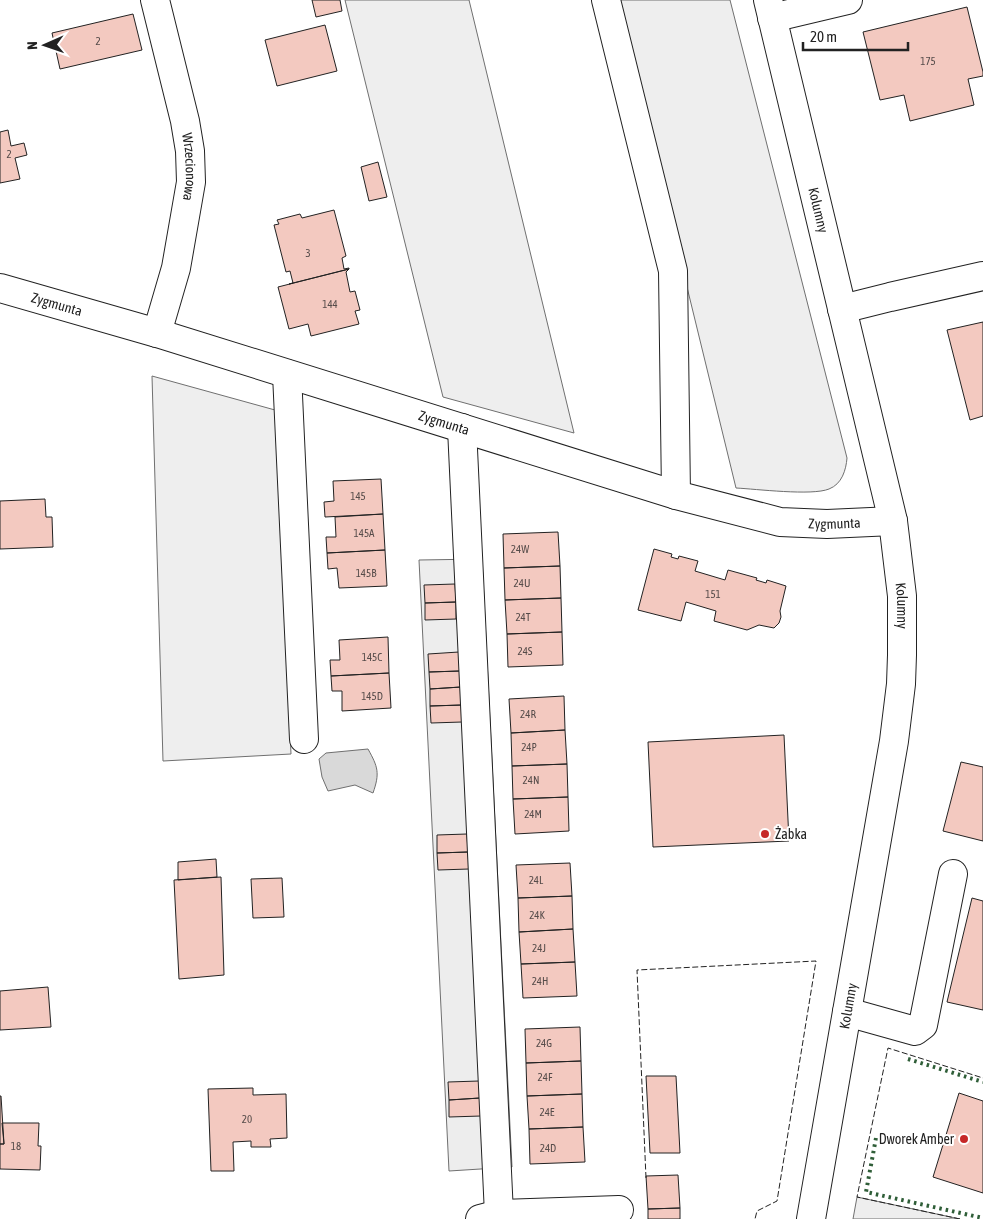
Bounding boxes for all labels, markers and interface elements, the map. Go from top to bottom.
north arrow [20,20,70,70]
scale bar [803,20,908,52]
text: 20 m [810,28,837,45]
house number: 2 [95,35,101,47]
text: N [24,41,40,50]
house number: 175 [920,55,936,67]
street label: Wrzecionowa [179,132,199,202]
house number: 2 [6,148,12,160]
street label: Kolumny [805,186,832,235]
house number: 3 [305,247,311,259]
street label: Zygmunta [29,289,84,319]
house number: 144 [322,298,338,310]
street label: Zygmunta [417,407,471,438]
house number: 145 [350,490,366,502]
street label: Zygmunta [808,514,861,532]
house number: 145A [354,527,375,539]
house number: 24W [511,543,529,555]
house number: 145B [356,567,377,579]
house number: 24U [514,577,530,589]
street label: Kolumny [892,582,910,629]
house number: 151 [705,588,721,600]
house number: 24T [515,611,531,623]
house number: 24S [518,645,533,657]
house number: 145C [362,651,382,663]
house number: 145D [361,690,383,702]
house number: 24R [520,708,536,720]
house number: 24P [521,741,537,753]
house number: 24N [523,774,539,786]
house number: 24M [524,808,542,820]
place label: Żabka [775,826,807,842]
marker: Żabka [759,828,771,840]
house number: 24L [529,874,544,886]
house number: 24K [529,909,545,921]
house number: 24J [532,942,546,954]
house number: 24H [532,975,548,987]
street label: Kolumny [836,982,860,1030]
house number: 24G [536,1037,552,1049]
house number: 24F [538,1071,553,1083]
house number: 24E [539,1106,555,1118]
house number: 20 [242,1113,252,1125]
place label: Dworek Amber [879,1131,955,1147]
marker: Dworek Amber [958,1133,970,1145]
house number: 18 [11,1140,21,1152]
house number: 24D [540,1142,556,1154]

